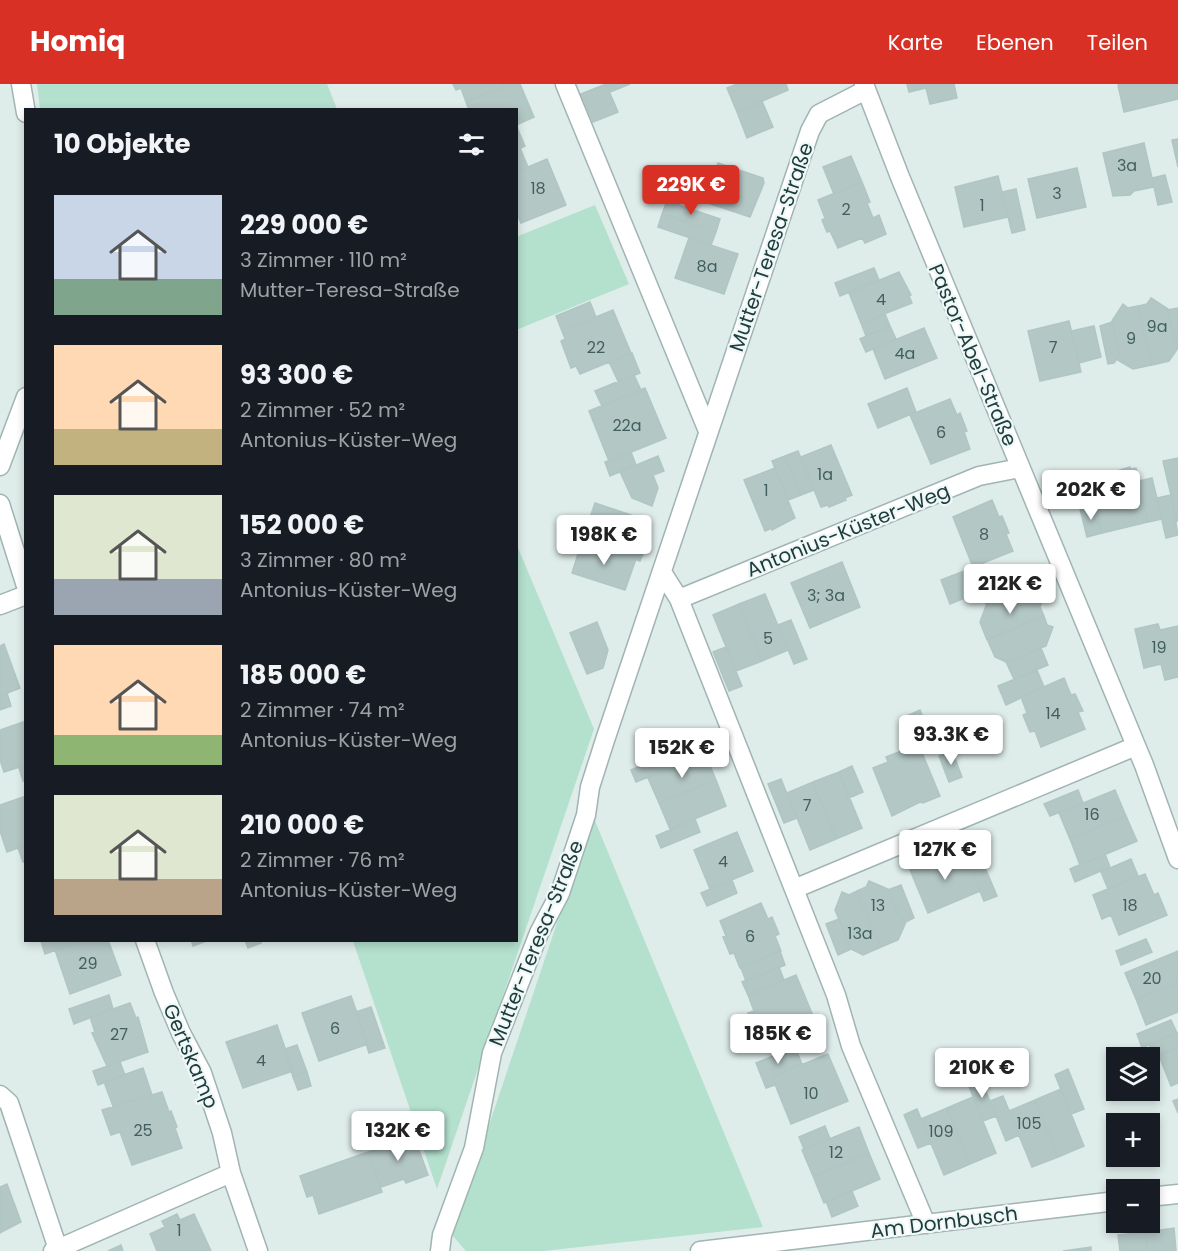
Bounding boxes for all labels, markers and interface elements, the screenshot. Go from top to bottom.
text: Homiq [30,22,125,61]
text: Karte [888,28,943,57]
text: Ebenen [976,28,1054,57]
text: Teilen [1087,28,1148,57]
text: 10 Objekte [54,126,191,162]
icon: filters [455,128,488,161]
street label: Mutter-Teresa-Straße [722,139,820,355]
house number: 3a [1117,154,1137,177]
pin: 229K € [642,165,740,216]
text: 229K € [656,170,726,198]
house number: 18 [530,177,546,200]
house number: 3 [1052,182,1062,205]
house number: 1 [979,194,985,217]
house number: 2 [841,198,851,221]
text: 229 000 € [240,207,368,243]
icon: home [102,219,174,291]
text: 3 Zimmer · 110 m² [240,246,407,274]
house number: 8a [697,255,717,278]
street label: Pastor-Abel-Straße [922,260,1024,450]
text: Mutter-Teresa-Straße [240,276,460,304]
house number: 4 [876,288,886,311]
house number: 9a [1147,315,1167,338]
house number: 9 [1126,327,1136,350]
house number: 22 [587,336,605,359]
house number: 7 [1049,336,1058,359]
house number: 4a [895,342,915,365]
text: 93 300 € [240,357,353,393]
icon: home [102,369,174,441]
text: 2 Zimmer · 52 m² [240,396,405,424]
house number: 22a [612,414,642,437]
house number: 6 [936,421,946,444]
text: Antonius-Küster-Weg [240,426,457,454]
house number: 1a [817,463,833,486]
pin: 202K € [1042,470,1140,521]
text: 202K € [1056,475,1126,503]
street label: Antonius-Küster-Weg [742,476,954,584]
house number: 1 [763,479,769,502]
text: 152 000 € [240,507,364,543]
pin: 198K € [555,515,653,566]
icon: home [102,519,174,591]
text: 198K € [571,520,637,548]
house number: 8 [979,523,989,546]
text: 3 Zimmer · 80 m² [240,546,407,574]
pin: 212K € [961,564,1059,615]
text: 212K € [978,569,1042,597]
text: Antonius-Küster-Weg [240,576,457,604]
house number: 3; 3a [807,584,845,607]
house number: 5 [763,627,773,650]
house number: 19 [1151,636,1167,659]
text: 185 000 € [240,657,366,693]
icon: home [102,669,174,741]
text: 2 Zimmer · 74 m² [240,696,405,724]
house number: 14 [1045,702,1061,725]
pin: 93.3K € [896,715,1006,766]
text: 93.3K € [913,720,989,748]
text: Antonius-Küster-Weg [240,726,457,754]
pin: 152K € [633,728,731,779]
text: 152K € [649,733,715,761]
house number: 7 [803,794,812,817]
house number: 16 [1084,803,1100,826]
text: 210 000 € [240,807,364,843]
icon: home [102,819,174,891]
pin: 127K € [896,830,994,881]
text: 127K € [913,835,977,863]
street label: Mutter-Teresa-Straße [482,836,590,1050]
text: 2 Zimmer · 76 m² [240,846,405,874]
house number: 4 [718,850,728,873]
text: Antonius-Küster-Weg [240,876,457,904]
house number: 13 [871,894,885,917]
house number: 18 [1122,894,1138,917]
house number: 13a [847,922,873,945]
house number: 6 [745,925,755,948]
house number: 29 [78,952,98,975]
house number: 20 [1142,967,1162,990]
street label: Gertskamp [156,999,226,1113]
pin: 185K € [729,1014,827,1065]
house number: 6 [330,1017,340,1040]
text: 185K € [744,1019,812,1047]
house number: 27 [110,1023,128,1046]
map controls [1106,1047,1160,1233]
button: layers [1106,1047,1160,1101]
pin: 210K € [933,1048,1031,1099]
house number: 4 [256,1049,266,1072]
text: 210K € [949,1053,1015,1081]
house number: 10 [803,1082,819,1105]
pin: 132K € [349,1111,447,1162]
house number: 105 [1016,1112,1042,1135]
button: + [1106,1113,1160,1167]
text: 132K € [365,1116,431,1144]
house number: 25 [133,1119,153,1142]
house number: 109 [928,1120,954,1143]
house number: 12 [829,1141,843,1164]
button: − [1106,1179,1160,1233]
street label: Am Dornbusch [869,1199,1019,1245]
house number: 1 [176,1219,182,1242]

